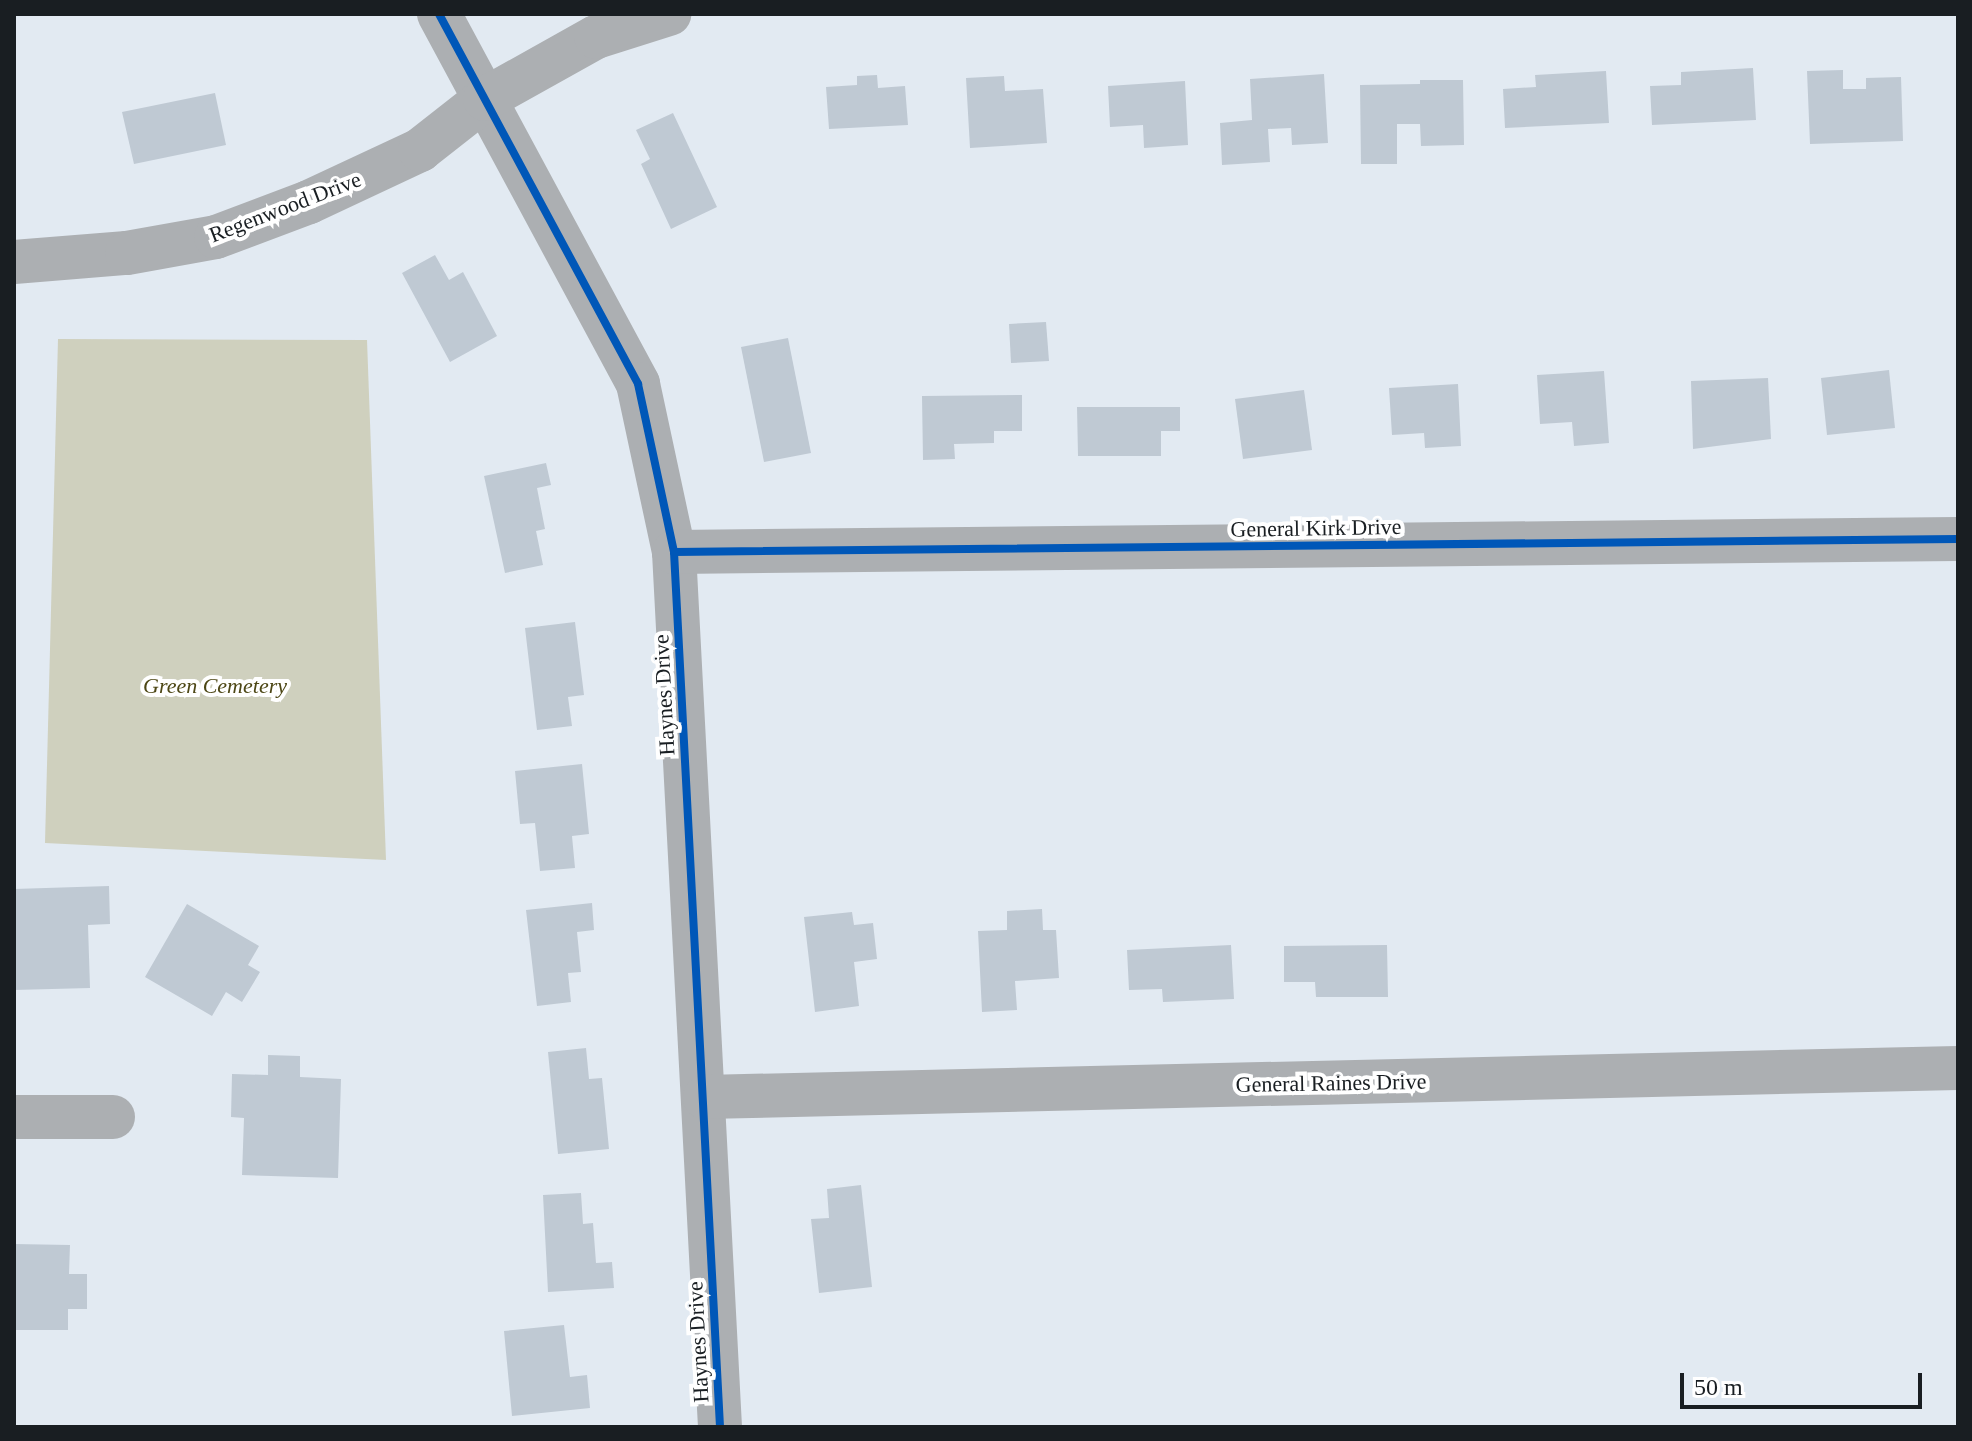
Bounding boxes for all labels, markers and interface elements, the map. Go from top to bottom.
street label: Regenwood Drive [205,166,365,248]
street label: General Kirk Drive [1230,513,1402,543]
street label: Haynes Drive [648,634,680,756]
park label: Green Cemetery [143,673,287,699]
street label: General Raines Drive [1235,1068,1427,1098]
street label: Haynes Drive [682,1281,714,1403]
scale bar [1684,1357,1926,1407]
text: 50 m [1694,1374,1743,1400]

